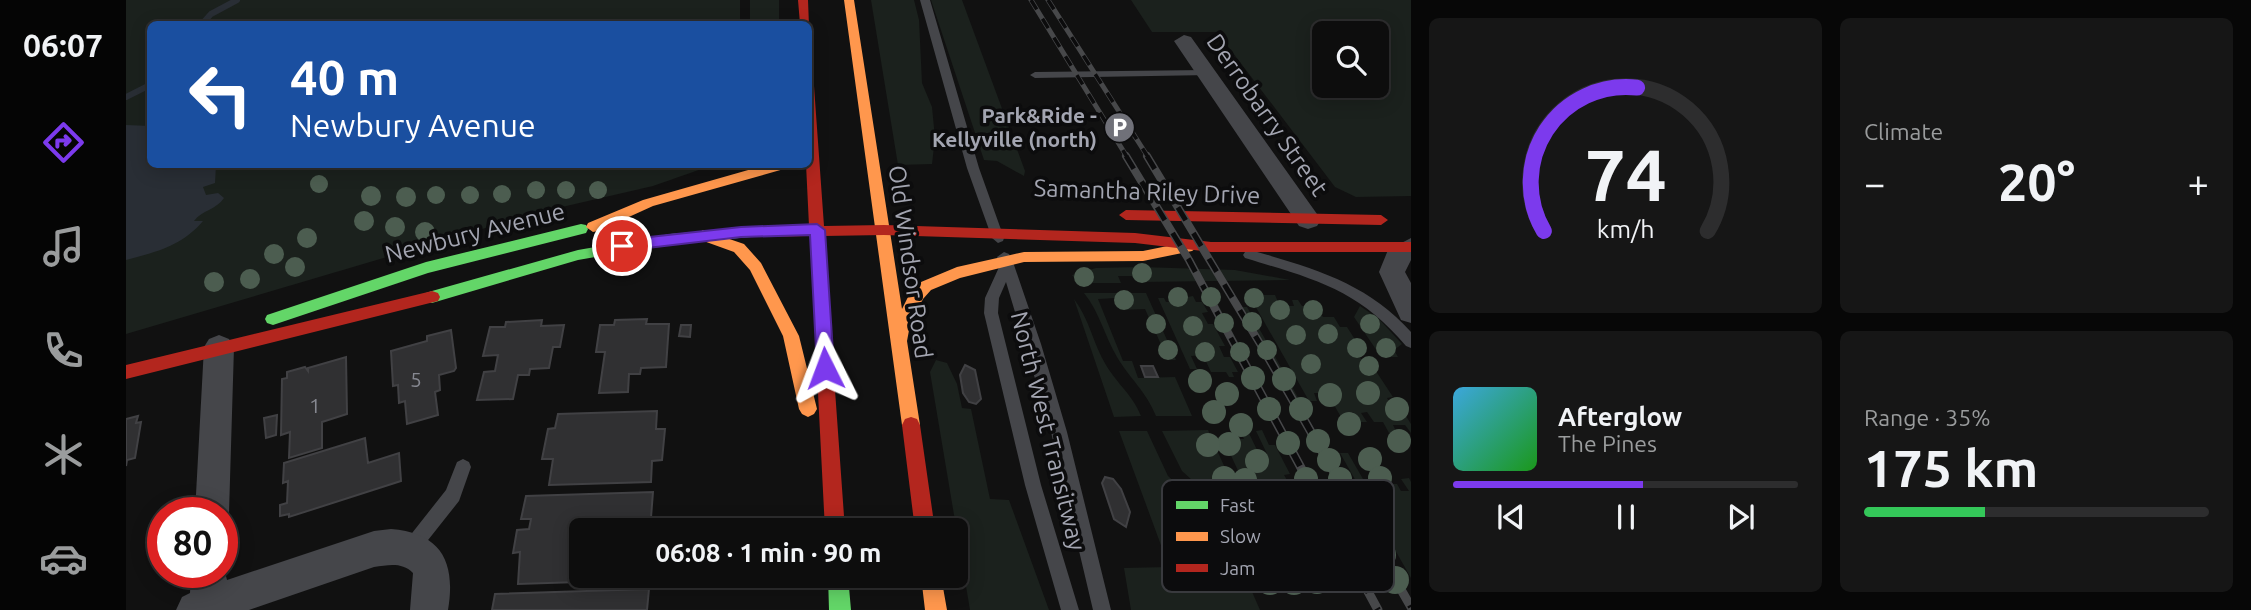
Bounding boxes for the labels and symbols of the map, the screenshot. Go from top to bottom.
street label: Derrobarry Street [1201,29,1334,201]
place label: Park&Ride - Kellyville (north) [932,103,1097,151]
parking icon: Park&Ride - Kellyville (north) [1103,111,1137,145]
street label: Old Windsor Road [884,163,937,360]
street label: Samantha Riley Drive [1033,174,1261,209]
street label: Newbury Avenue [382,197,568,268]
pin [592,216,652,276]
street label: North West Transitway [1006,309,1091,553]
position arrow [788,331,862,405]
house number: 5 [410,367,422,391]
house number: 1 [309,393,321,417]
legend [1162,480,1394,592]
text: Fast [1220,494,1255,516]
speed limit sign: 80 [147,497,238,588]
text: Slow [1220,525,1261,547]
text: Jam [1220,557,1256,579]

